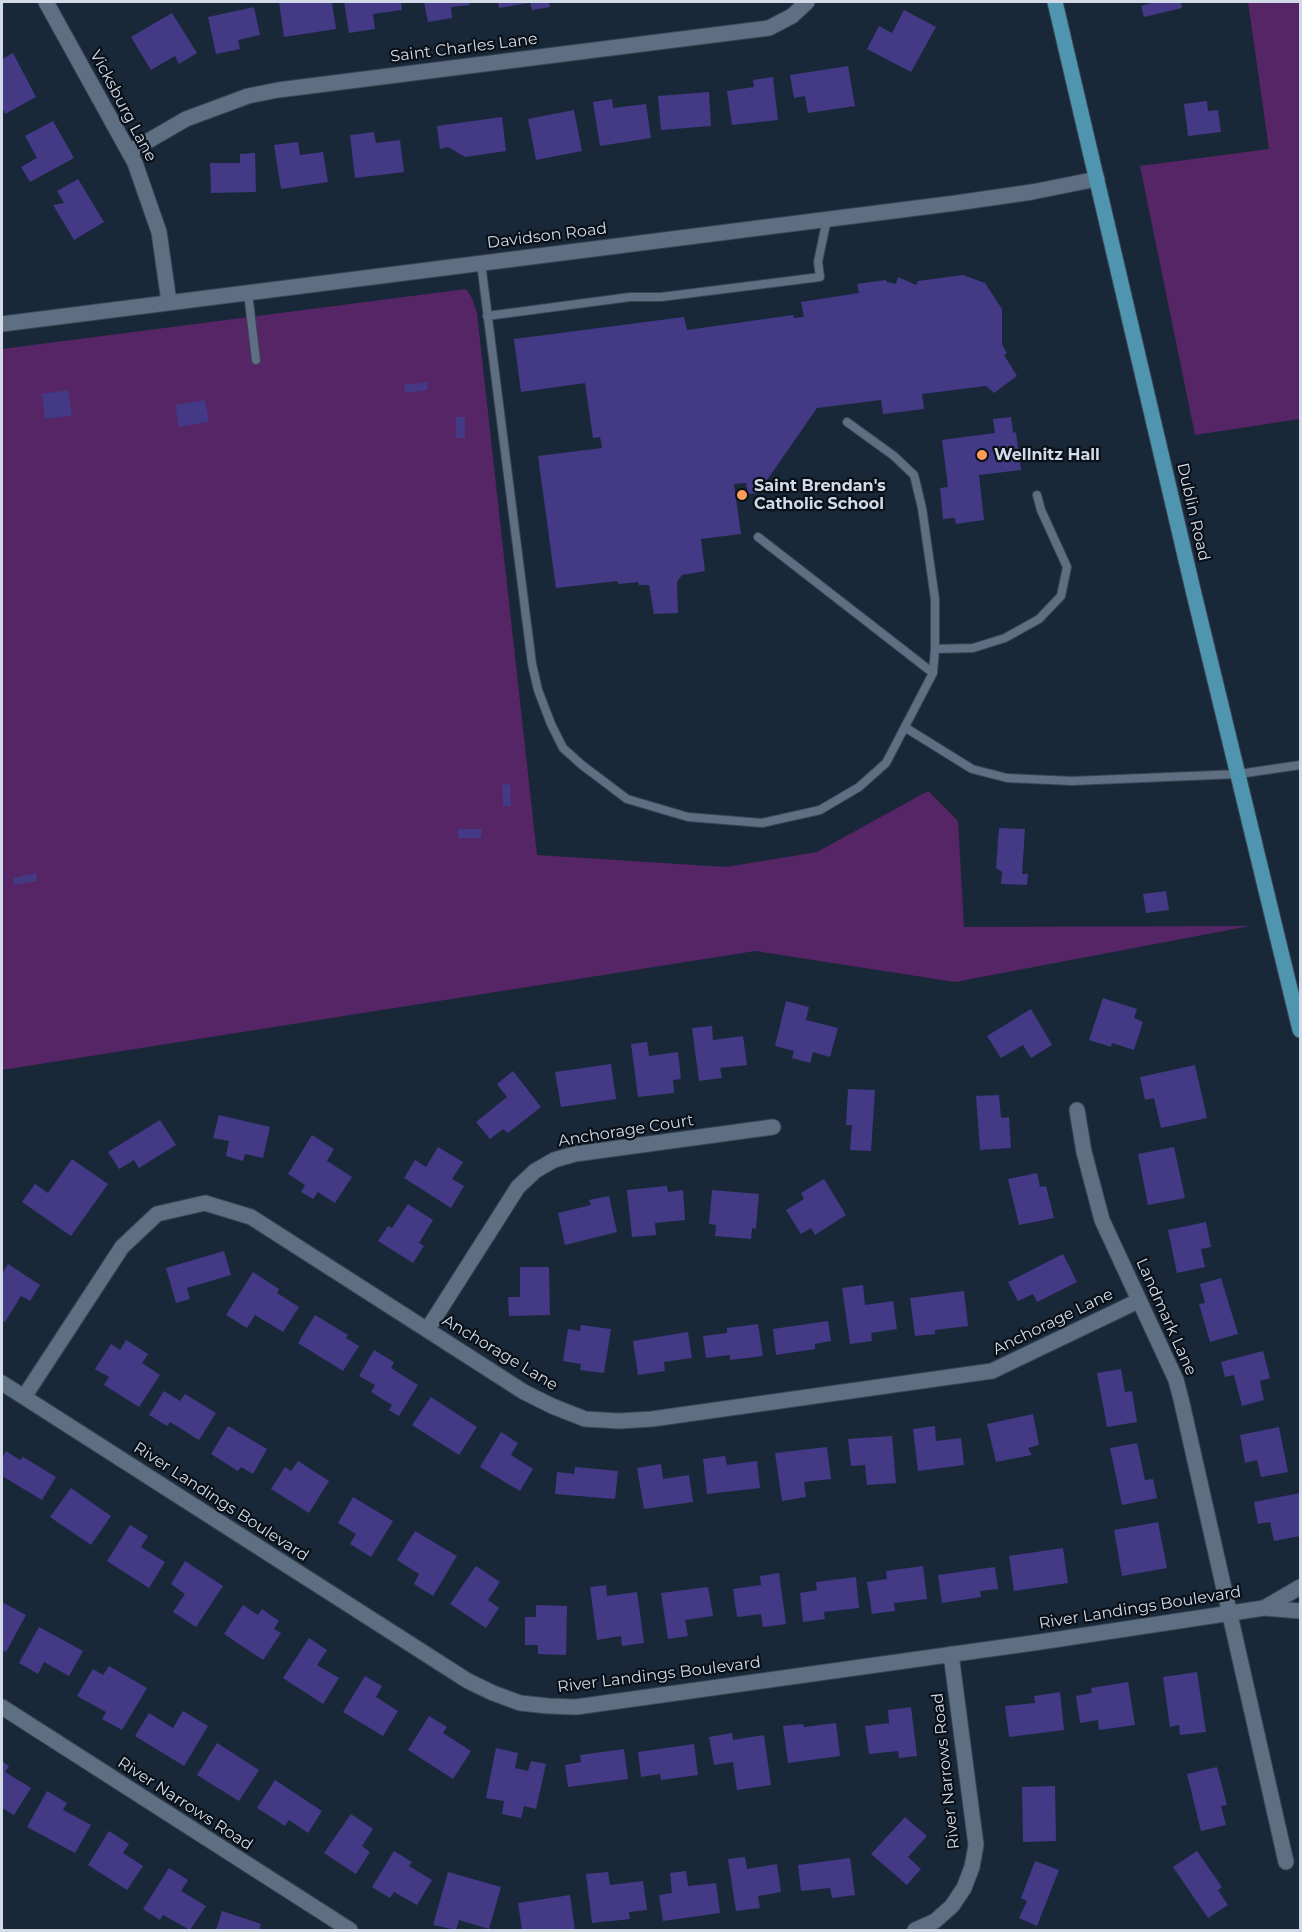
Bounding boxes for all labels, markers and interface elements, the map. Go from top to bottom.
street label: Saint Charles Lane [389,29,539,67]
street label: Vicksburg Lane [86,47,160,165]
street label: Davidson Road [486,219,608,253]
place label: Wellnitz Hall [994,445,1100,465]
marker: Wellnitz Hall [975,448,989,462]
street label: Dublin Road [1172,461,1214,563]
place label: Saint Brendan's Catholic School [754,476,886,514]
marker: Saint Brendan's Catholic School [735,488,749,502]
street label: Anchorage Court [557,1111,695,1151]
street label: Landmark Lane [1132,1255,1200,1379]
street label: Anchorage Lane [990,1285,1116,1359]
street label: Anchorage Lane [439,1311,561,1395]
street label: River Landings Boulevard [130,1438,312,1566]
street label: River Landings Boulevard [1037,1583,1243,1633]
street label: River Landings Boulevard [556,1653,762,1697]
street label: River Narrows Road [928,1692,964,1850]
street label: River Narrows Road [114,1753,256,1855]

